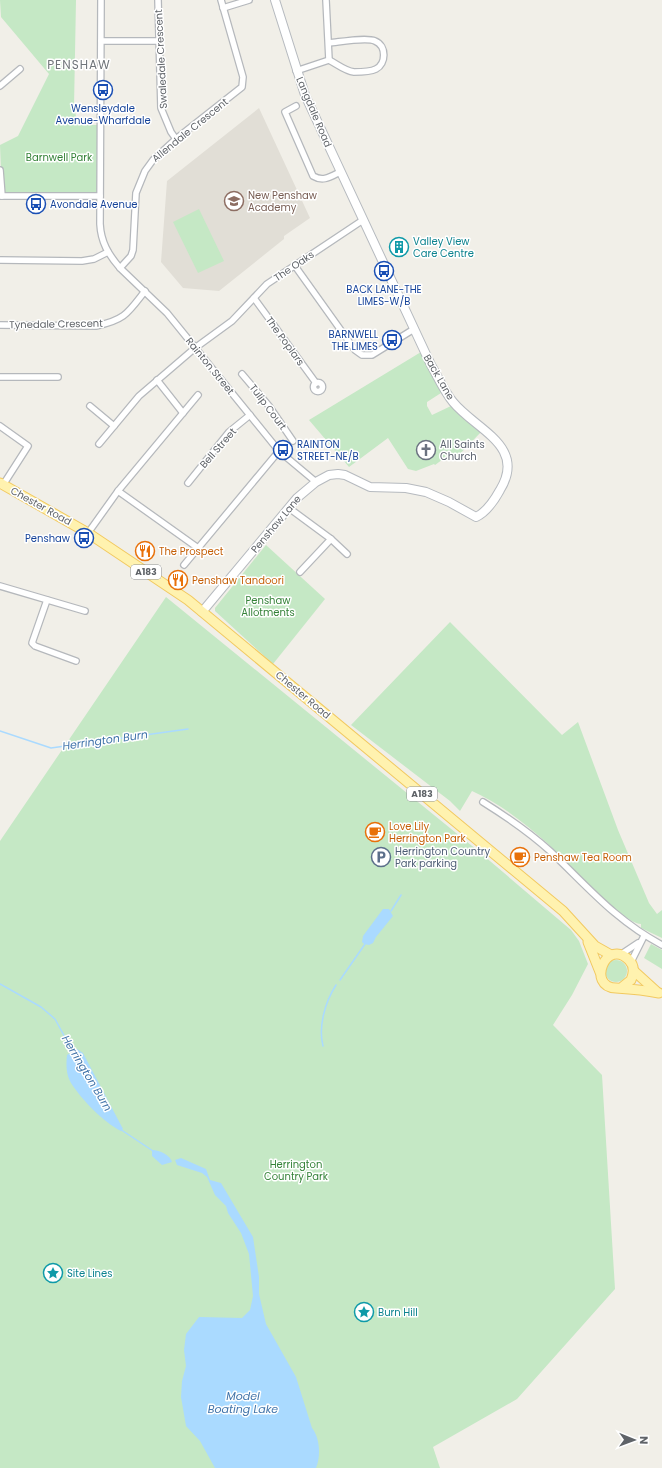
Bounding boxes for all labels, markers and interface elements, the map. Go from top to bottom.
street label: Swaledale Crescent [151,9,171,109]
district label: PENSHAW [47,56,111,73]
street label: Langdale Road [292,75,336,149]
bus stop icon: Wensleydale Avenue-Wharfdale [92,79,114,101]
street label: Allendale Crescent [149,94,232,166]
place label: Wensleydale Avenue-Wharfdale [55,101,151,128]
park label: Barnwell Park [26,150,93,165]
place label: New Penshaw Academy [248,188,318,215]
school or university icon: New Penshaw Academy [223,190,245,212]
bus stop icon: Avondale Avenue [25,193,47,215]
place label: Avondale Avenue [50,197,138,212]
place label: Valley View Care Centre [413,234,474,261]
building icon: Valley View Care Centre [388,236,410,258]
street label: The Oaks [271,247,317,285]
bus stop icon: BACK LANE-THE LIMES-W/B [373,260,395,282]
place label: BACK LANE-THE LIMES-W/B [346,282,422,309]
street label: The Poplars [262,313,308,369]
street label: Tynedale Crescent [9,316,103,332]
place label: BARNWELL THE LIMES [328,327,379,354]
bus stop icon: BARNWELL THE LIMES [381,329,403,351]
street label: Rainton Street [182,334,238,398]
street label: Back Lane [420,351,458,403]
street label: Tulip Court [246,381,290,433]
street label: Bell Street [196,424,240,471]
place label: RAINTON STREET-NE/B [297,437,359,464]
place label: All Saints Church [440,437,485,464]
bus stop icon: RAINTON STREET-NE/B [272,439,294,461]
church icon: All Saints Church [415,439,437,461]
street label: Chester Road [8,483,74,529]
street label: Penshaw Lane [247,492,305,556]
bus stop icon: Penshaw [73,527,95,549]
place label: Penshaw [25,531,71,546]
restaurant icon: The Prospect [134,540,156,562]
place label: The Prospect [159,544,224,559]
road number: A183 [131,565,161,579]
restaurant icon: Penshaw Tandoori [167,569,189,591]
place label: Penshaw Tandoori [192,573,284,588]
park label: Penshaw Allotments [241,593,295,620]
street label: Chester Road [272,667,334,723]
water label: Herrington Burn [61,726,149,754]
road number: A183 [407,787,437,801]
place label: Love Lily Herrington Park [389,819,467,846]
cafe icon: Love Lily Herrington Park [364,821,386,843]
place label: Herrington Country Park parking [395,844,491,871]
parking icon: Herrington Country Park parking [370,846,392,868]
cafe icon: Penshaw Tea Room [509,846,531,868]
place label: Penshaw Tea Room [534,850,632,865]
water label: Herrington Burn [58,1032,116,1114]
park label: Herrington Country Park [264,1157,329,1184]
place icon: Site Lines [42,1262,64,1284]
place label: Site Lines [67,1266,112,1281]
place icon: Burn Hill [353,1301,375,1323]
place label: Burn Hill [378,1305,418,1320]
water label: Model Boating Lake [208,1388,278,1417]
north arrow [614,1420,654,1460]
text: N [636,1436,652,1444]

